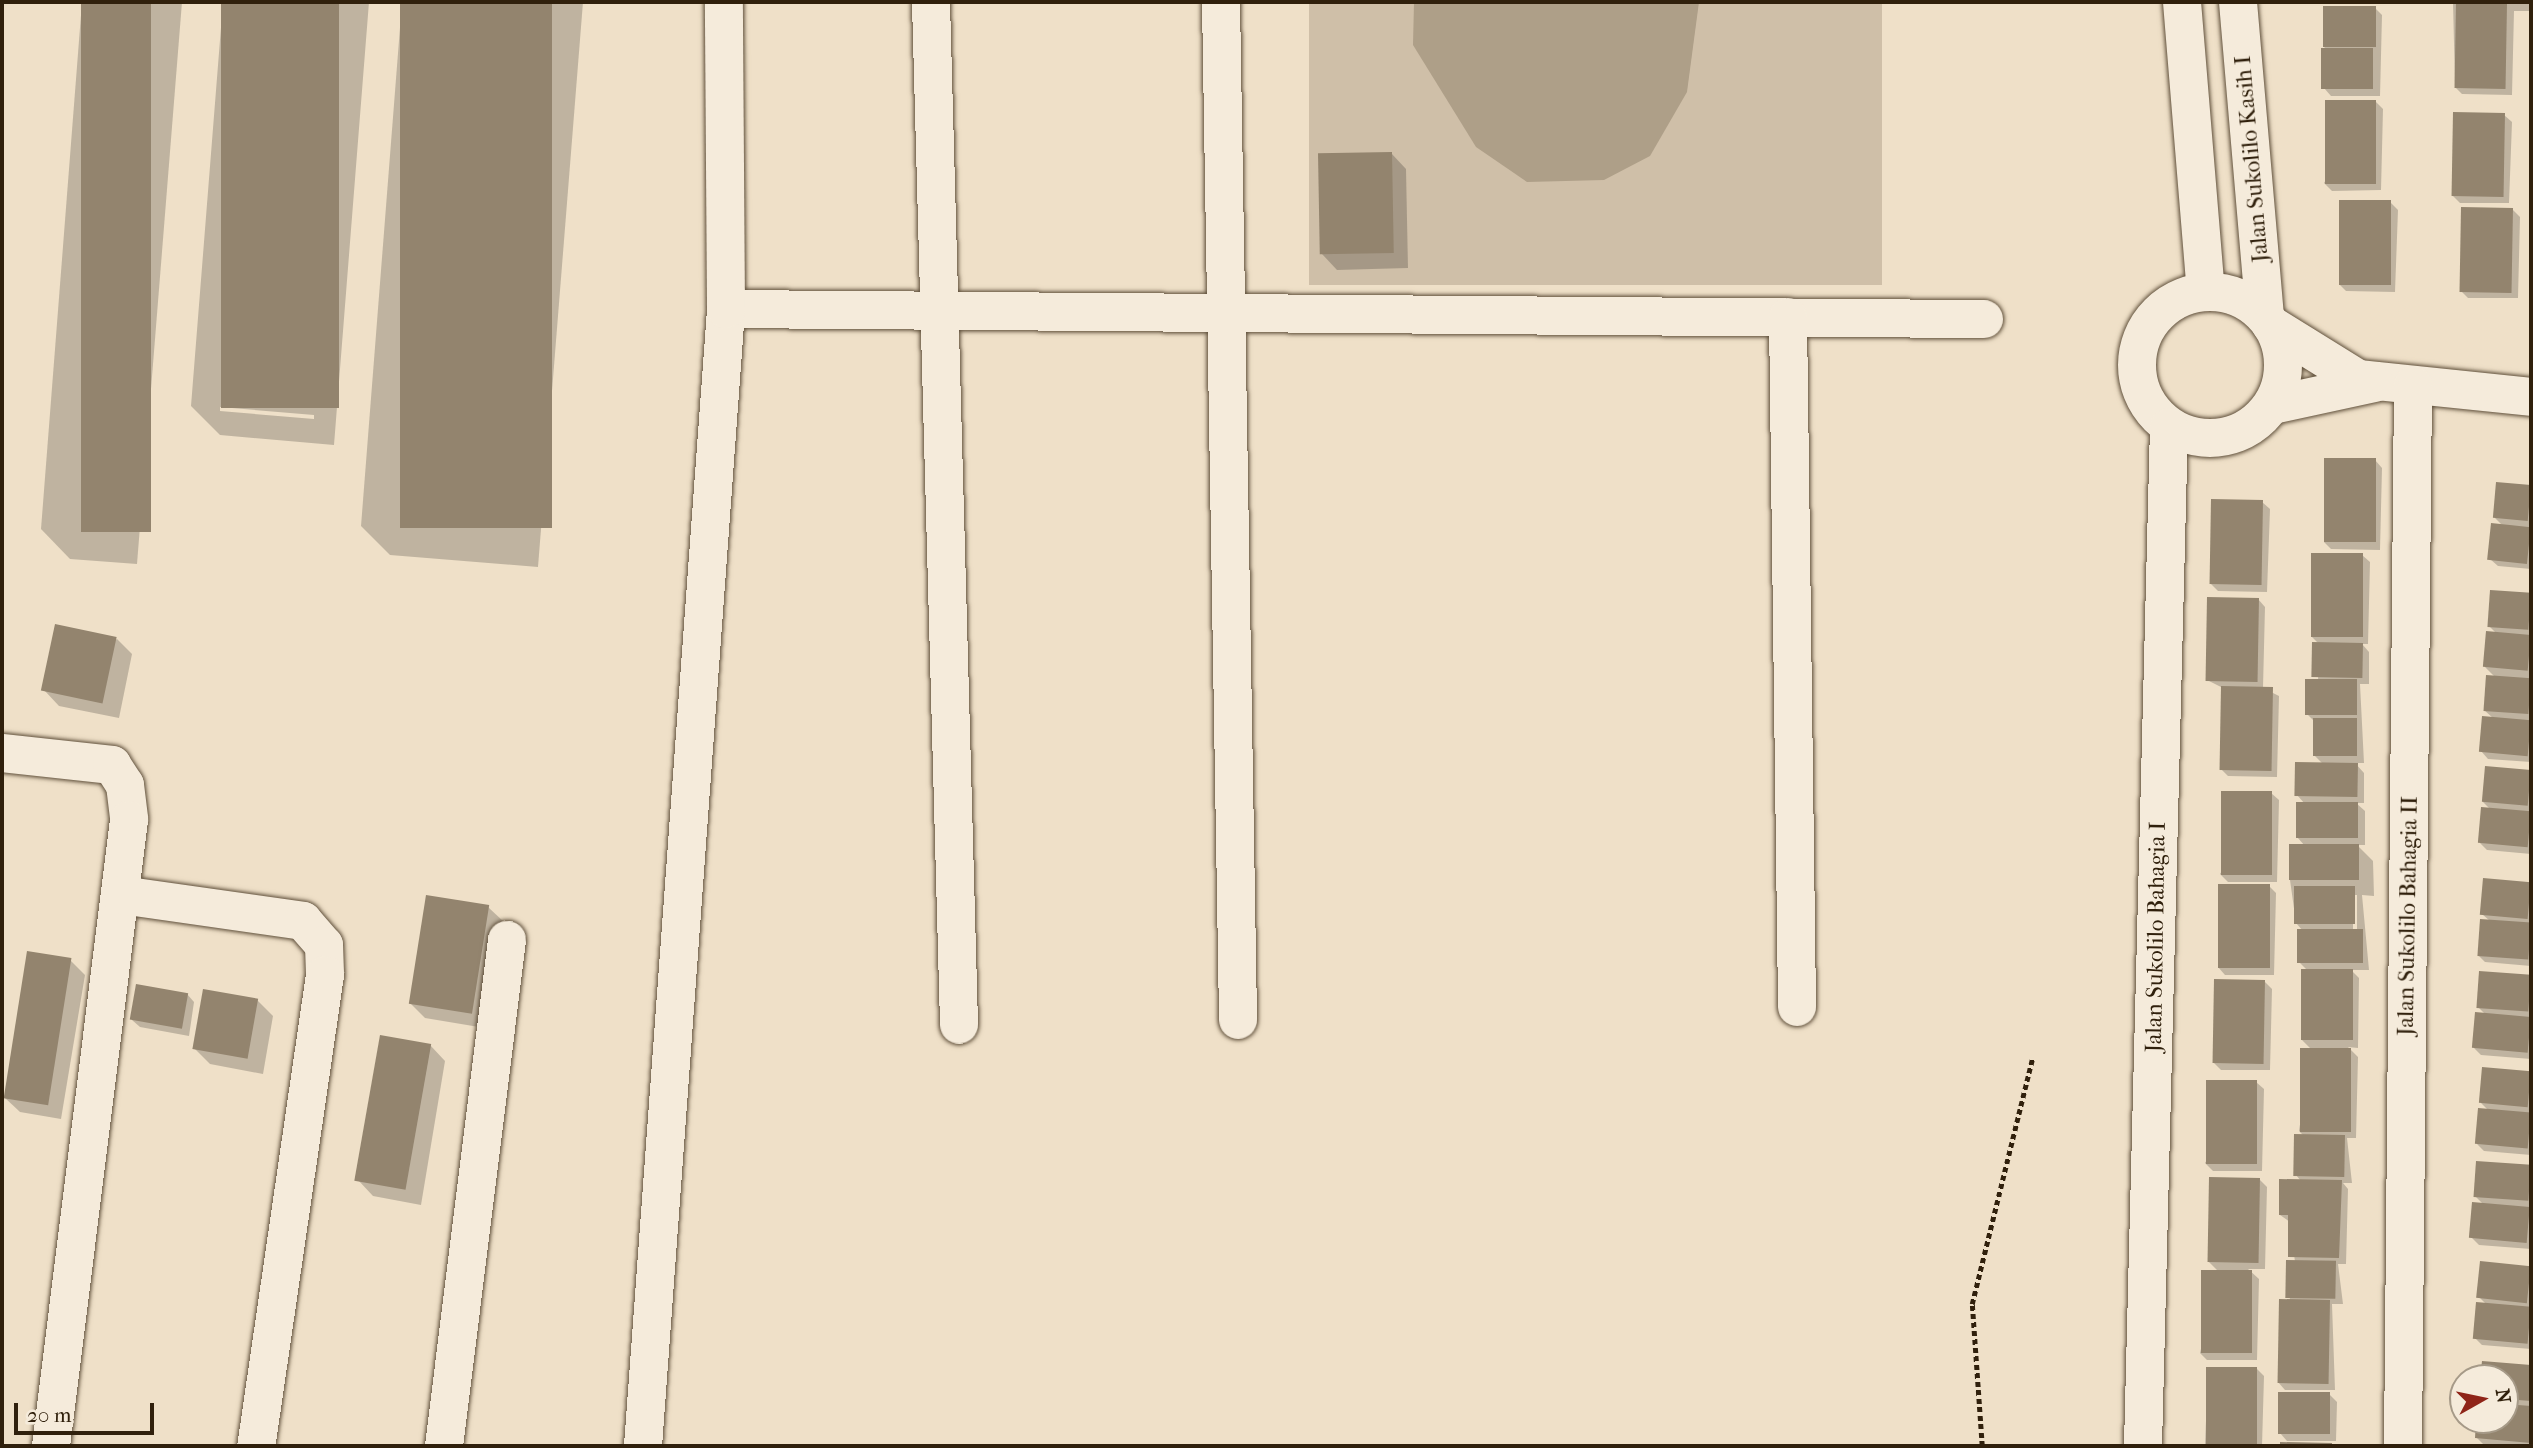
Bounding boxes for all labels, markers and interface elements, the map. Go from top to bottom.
street label: Jalan Sukolilo Kasih I [2229,54,2275,264]
street label: Jalan Sukolilo Bahagia II [2392,796,2424,1036]
street label: Jalan Sukolilo Bahagia I [2140,821,2172,1053]
north arrow [2449,1364,2519,1434]
text: N [2491,1387,2515,1405]
scale bar [18,1388,158,1432]
text: 20 m [27,1403,71,1427]

